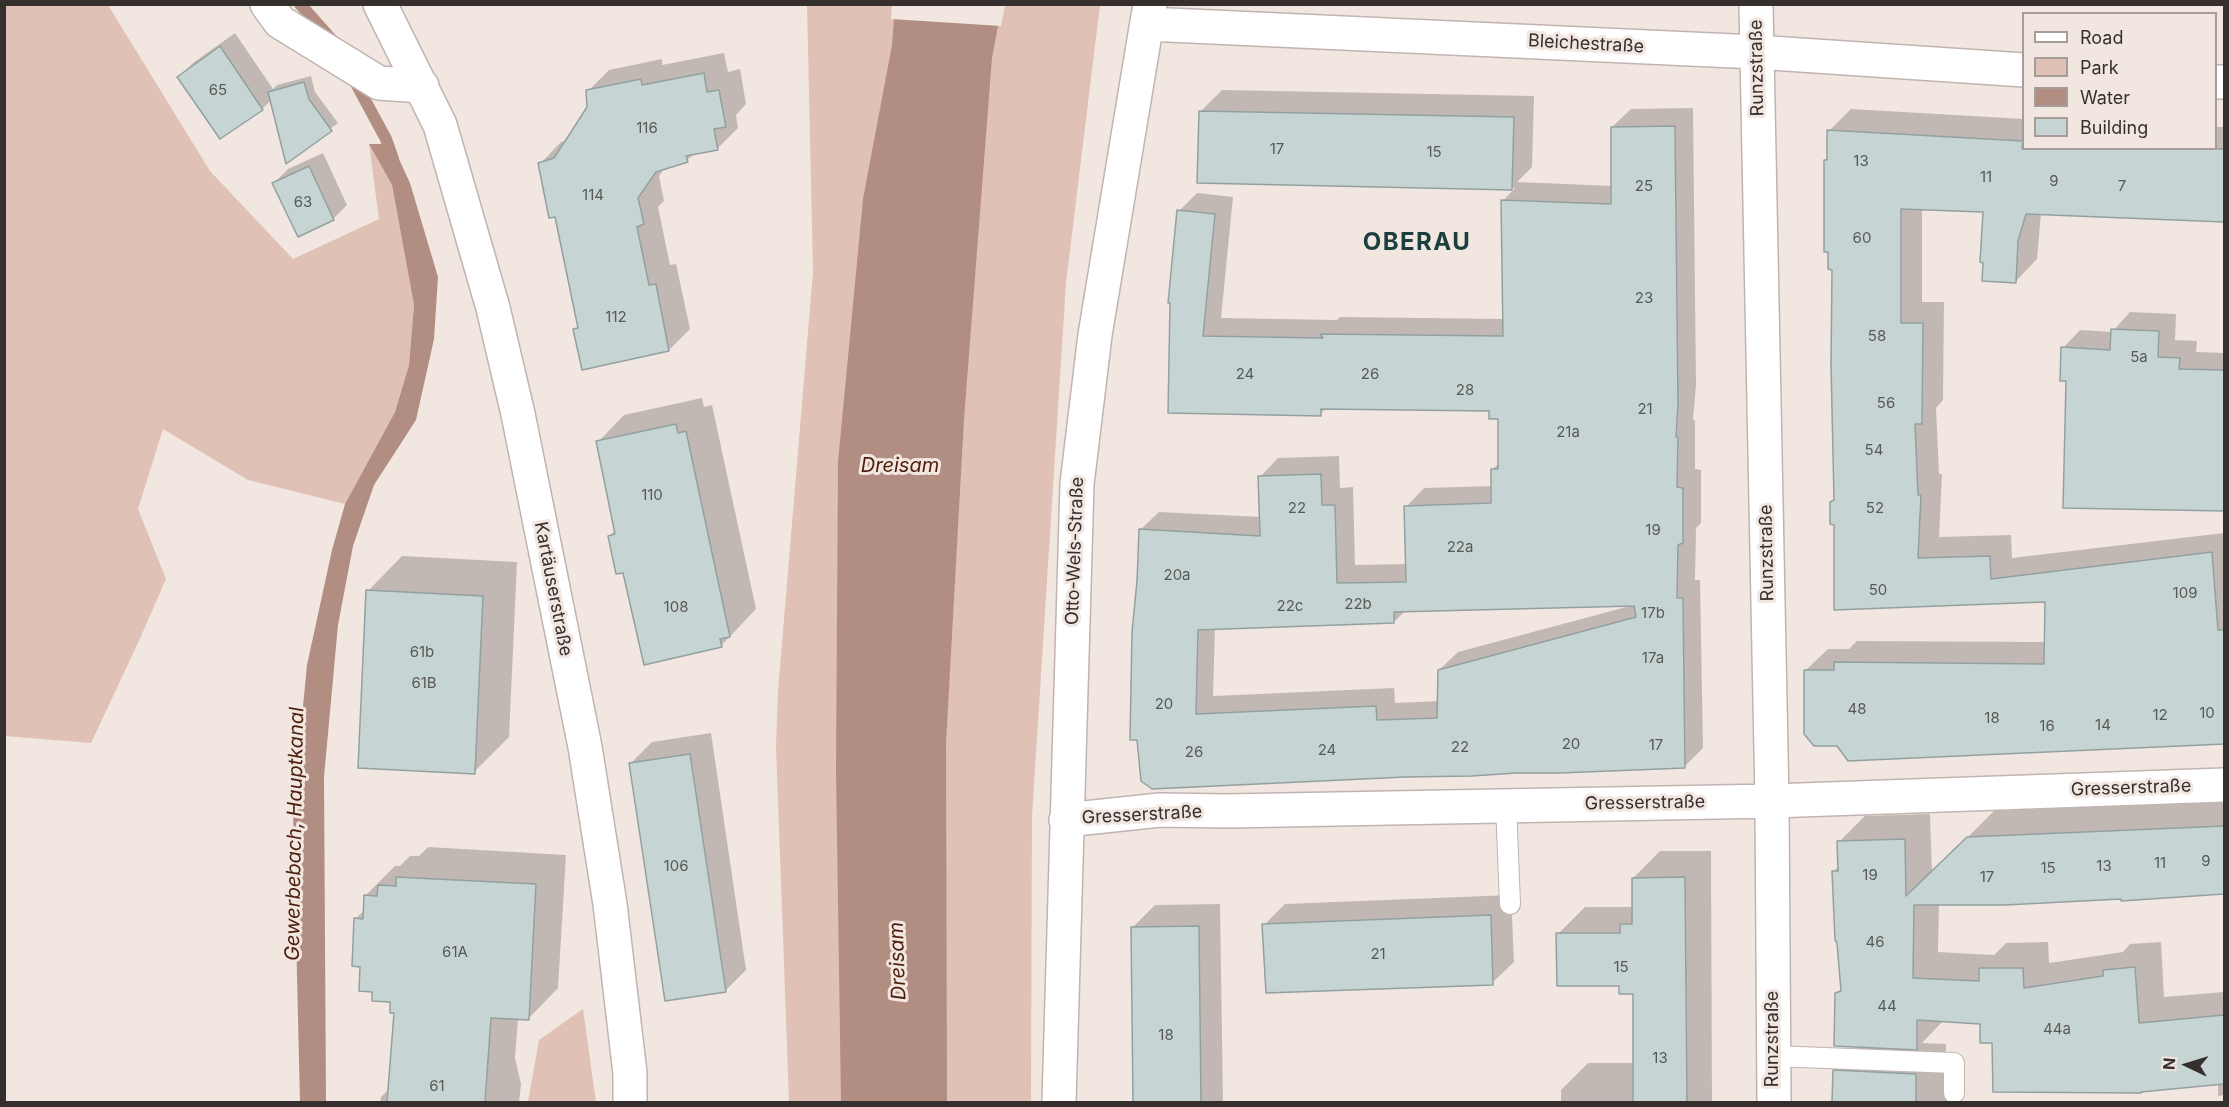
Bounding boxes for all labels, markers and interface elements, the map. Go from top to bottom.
legend [2022,12,2217,150]
street label: Runzstraße [1745,19,1769,117]
text: Road [2080,27,2123,48]
street label: Bleichestraße [1527,30,1645,58]
text: Park [2080,57,2119,78]
house number: 65 [209,81,227,99]
text: Water [2080,87,2130,108]
text: Building [2080,117,2148,138]
house number: 116 [636,119,658,137]
house number: 17 [1270,140,1284,158]
house number: 15 [1426,143,1442,161]
house number: 13 [1853,152,1869,170]
house number: 11 [1980,168,1992,186]
house number: 9 [2049,172,2059,190]
house number: 25 [1635,177,1653,195]
house number: 7 [2118,177,2126,195]
house number: 114 [582,186,604,204]
house number: 63 [294,193,312,211]
district label: OBERAU [1363,229,1471,257]
house number: 60 [1853,229,1871,247]
house number: 23 [1635,289,1653,307]
house number: 112 [605,308,627,326]
house number: 58 [1868,327,1886,345]
house number: 5a [2130,348,2148,366]
house number: 24 [1236,365,1254,383]
house number: 26 [1361,365,1379,383]
house number: 28 [1456,381,1474,399]
house number: 56 [1877,394,1895,412]
house number: 21 [1637,400,1653,418]
house number: 21a [1556,423,1580,441]
house number: 54 [1865,441,1883,459]
water label: Dreisam [861,454,939,478]
street label: Otto-Wels-Straße [1062,476,1088,626]
house number: 110 [641,486,663,504]
house number: 22 [1288,499,1306,517]
house number: 52 [1866,499,1884,517]
street label: Runzstraße [1755,504,1779,602]
street label: Kartäuserstraße [529,520,577,658]
house number: 19 [1645,521,1661,539]
house number: 22a [1447,538,1473,556]
house number: 20a [1163,566,1191,584]
house number: 50 [1869,581,1887,599]
house number: 109 [2173,584,2197,602]
house number: 22b [1344,595,1372,613]
house number: 22c [1277,597,1303,615]
house number: 108 [664,598,688,616]
house number: 17b [1641,604,1665,622]
house number: 61b [410,643,434,661]
house number: 17a [1642,649,1664,667]
house number: 61B [411,674,437,692]
house number: 20 [1155,695,1173,713]
house number: 48 [1848,700,1866,718]
house number: 10 [2199,704,2215,722]
house number: 12 [2152,706,2168,724]
water label: Gewerbebach, Hauptkanal [281,707,309,961]
house number: 18 [1984,709,2000,727]
house number: 14 [2095,716,2111,734]
house number: 16 [2039,717,2055,735]
house number: 20 [1562,735,1580,753]
house number: 17 [1649,736,1663,754]
house number: 22 [1451,738,1469,756]
house number: 24 [1318,741,1336,759]
house number: 26 [1185,743,1203,761]
street label: Gresserstraße [2070,775,2192,801]
street label: Gresserstraße [1585,791,1705,815]
street label: Gresserstraße [1081,801,1203,829]
house number: 9 [2201,852,2211,870]
house number: 11 [2154,854,2166,872]
house number: 106 [664,857,688,875]
house number: 13 [2096,857,2112,875]
house number: 15 [2040,859,2056,877]
house number: 19 [1862,866,1878,884]
house number: 17 [1980,868,1994,886]
water label: Dreisam [885,921,911,1001]
house number: 46 [1866,933,1884,951]
house number: 61A [442,943,468,961]
house number: 21 [1370,945,1386,963]
house number: 15 [1613,958,1629,976]
street label: Runzstraße [1762,991,1784,1087]
house number: 44 [1877,997,1897,1015]
house number: 44a [2043,1020,2071,1038]
house number: 18 [1158,1026,1174,1044]
north arrow [2157,1035,2217,1095]
house number: 13 [1652,1049,1668,1067]
text: N [2159,1057,2179,1071]
house number: 61 [429,1077,445,1095]

